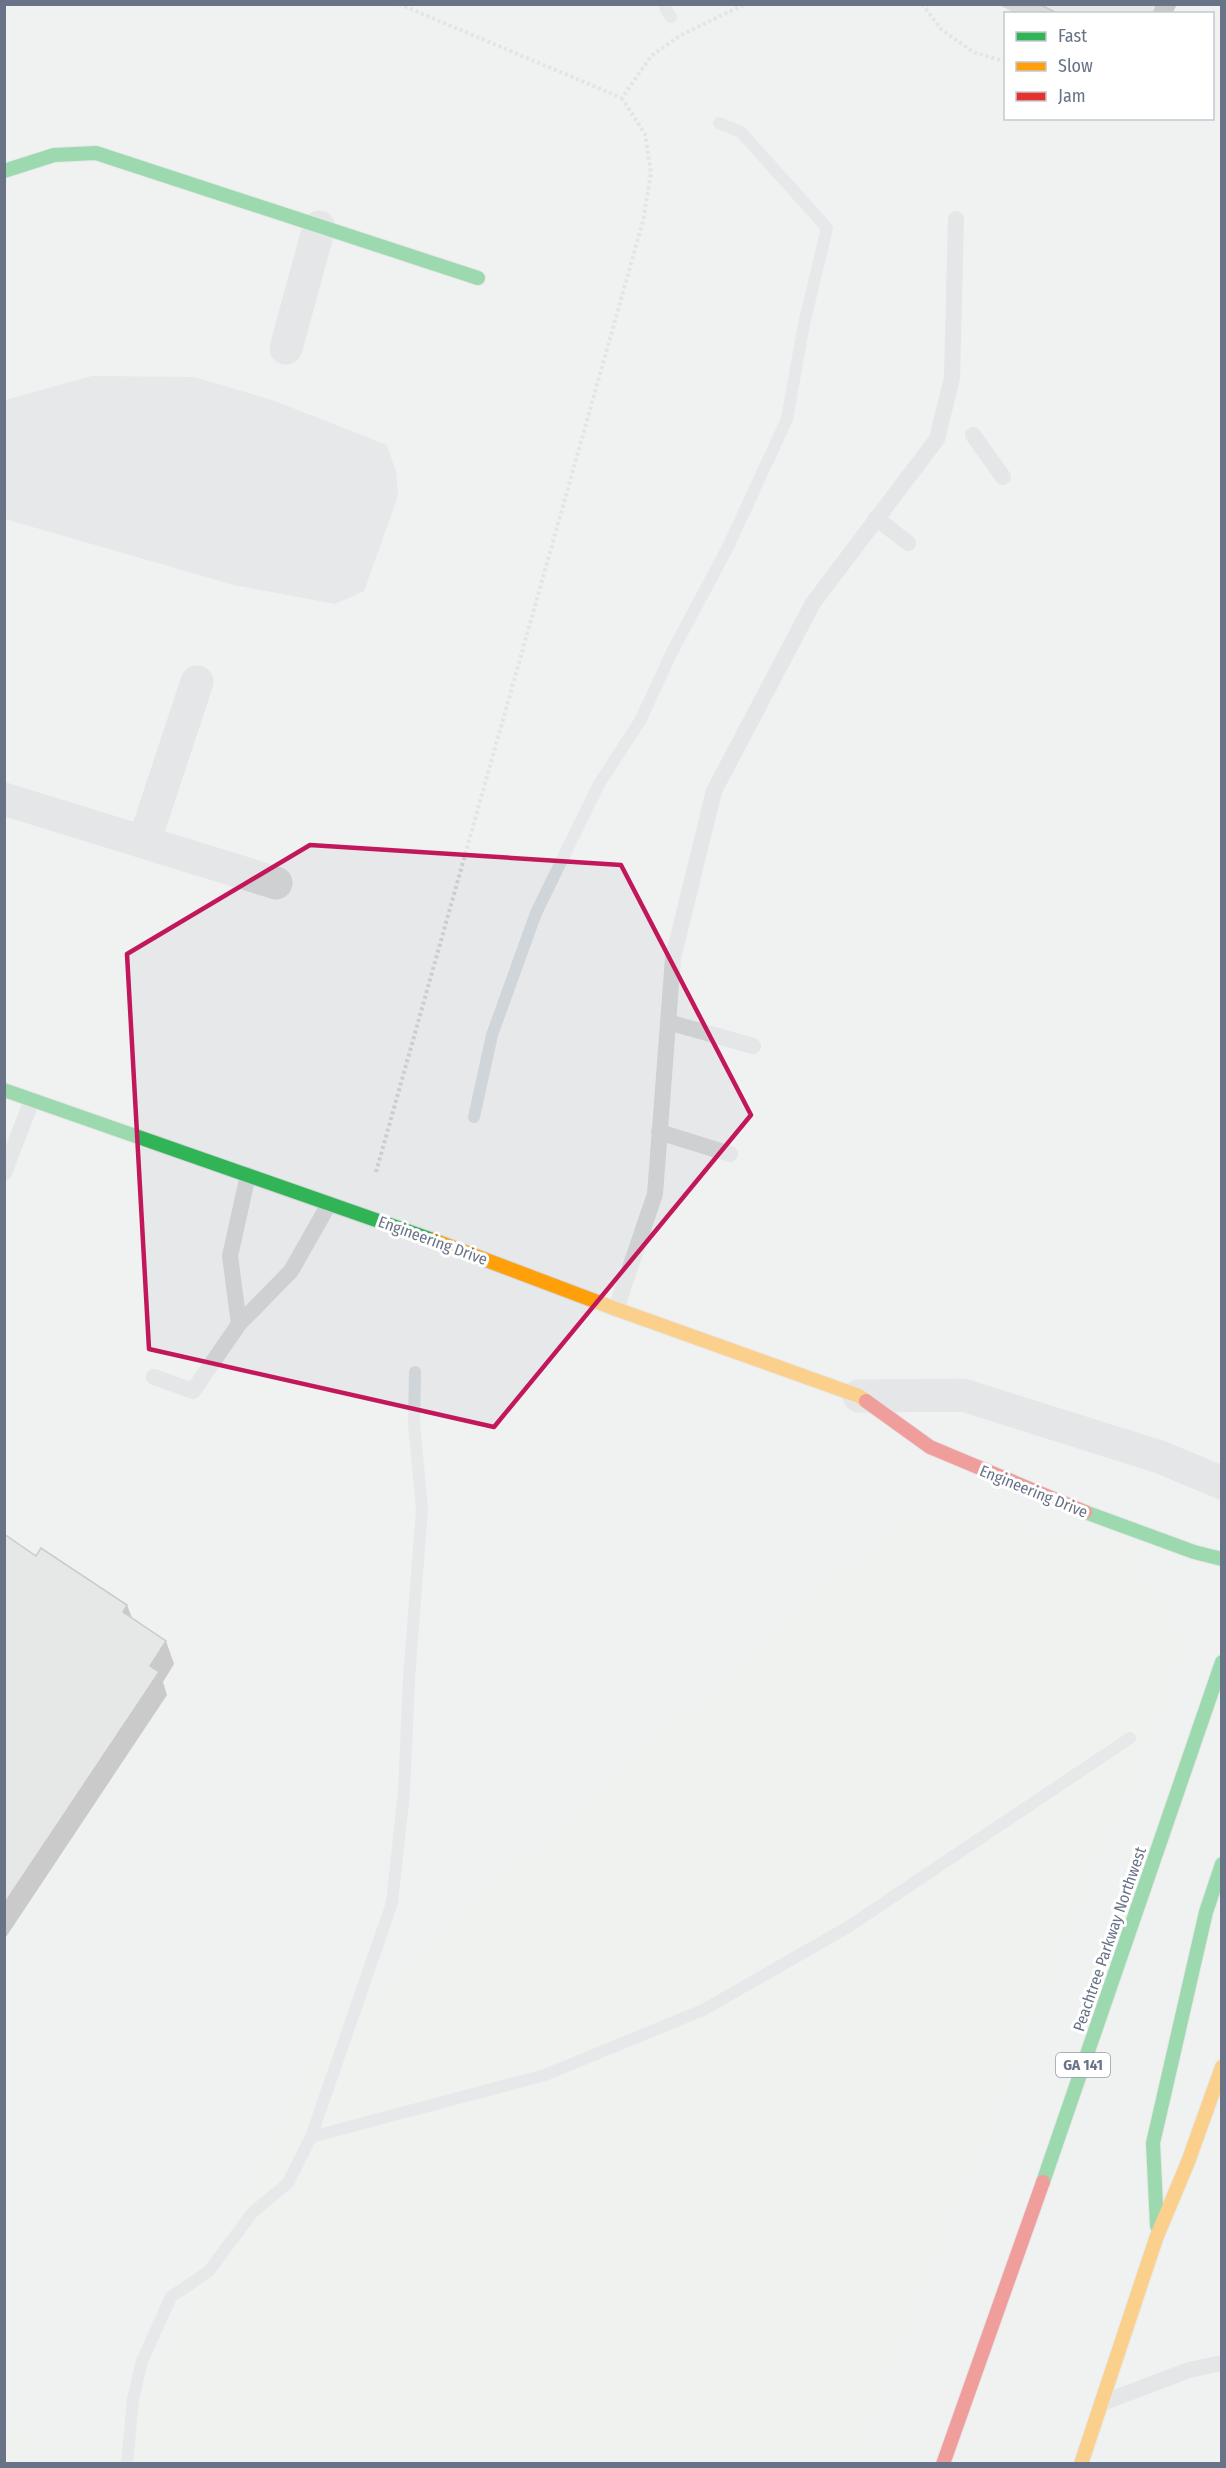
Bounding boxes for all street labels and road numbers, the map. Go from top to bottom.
street label: Engineering Drive [376,1212,490,1269]
street label: Engineering Drive [977,1461,1091,1522]
street label: Peachtree Parkway Northwest [1069,1844,1150,2034]
road number: GA 141 [1056,2053,1110,2077]

